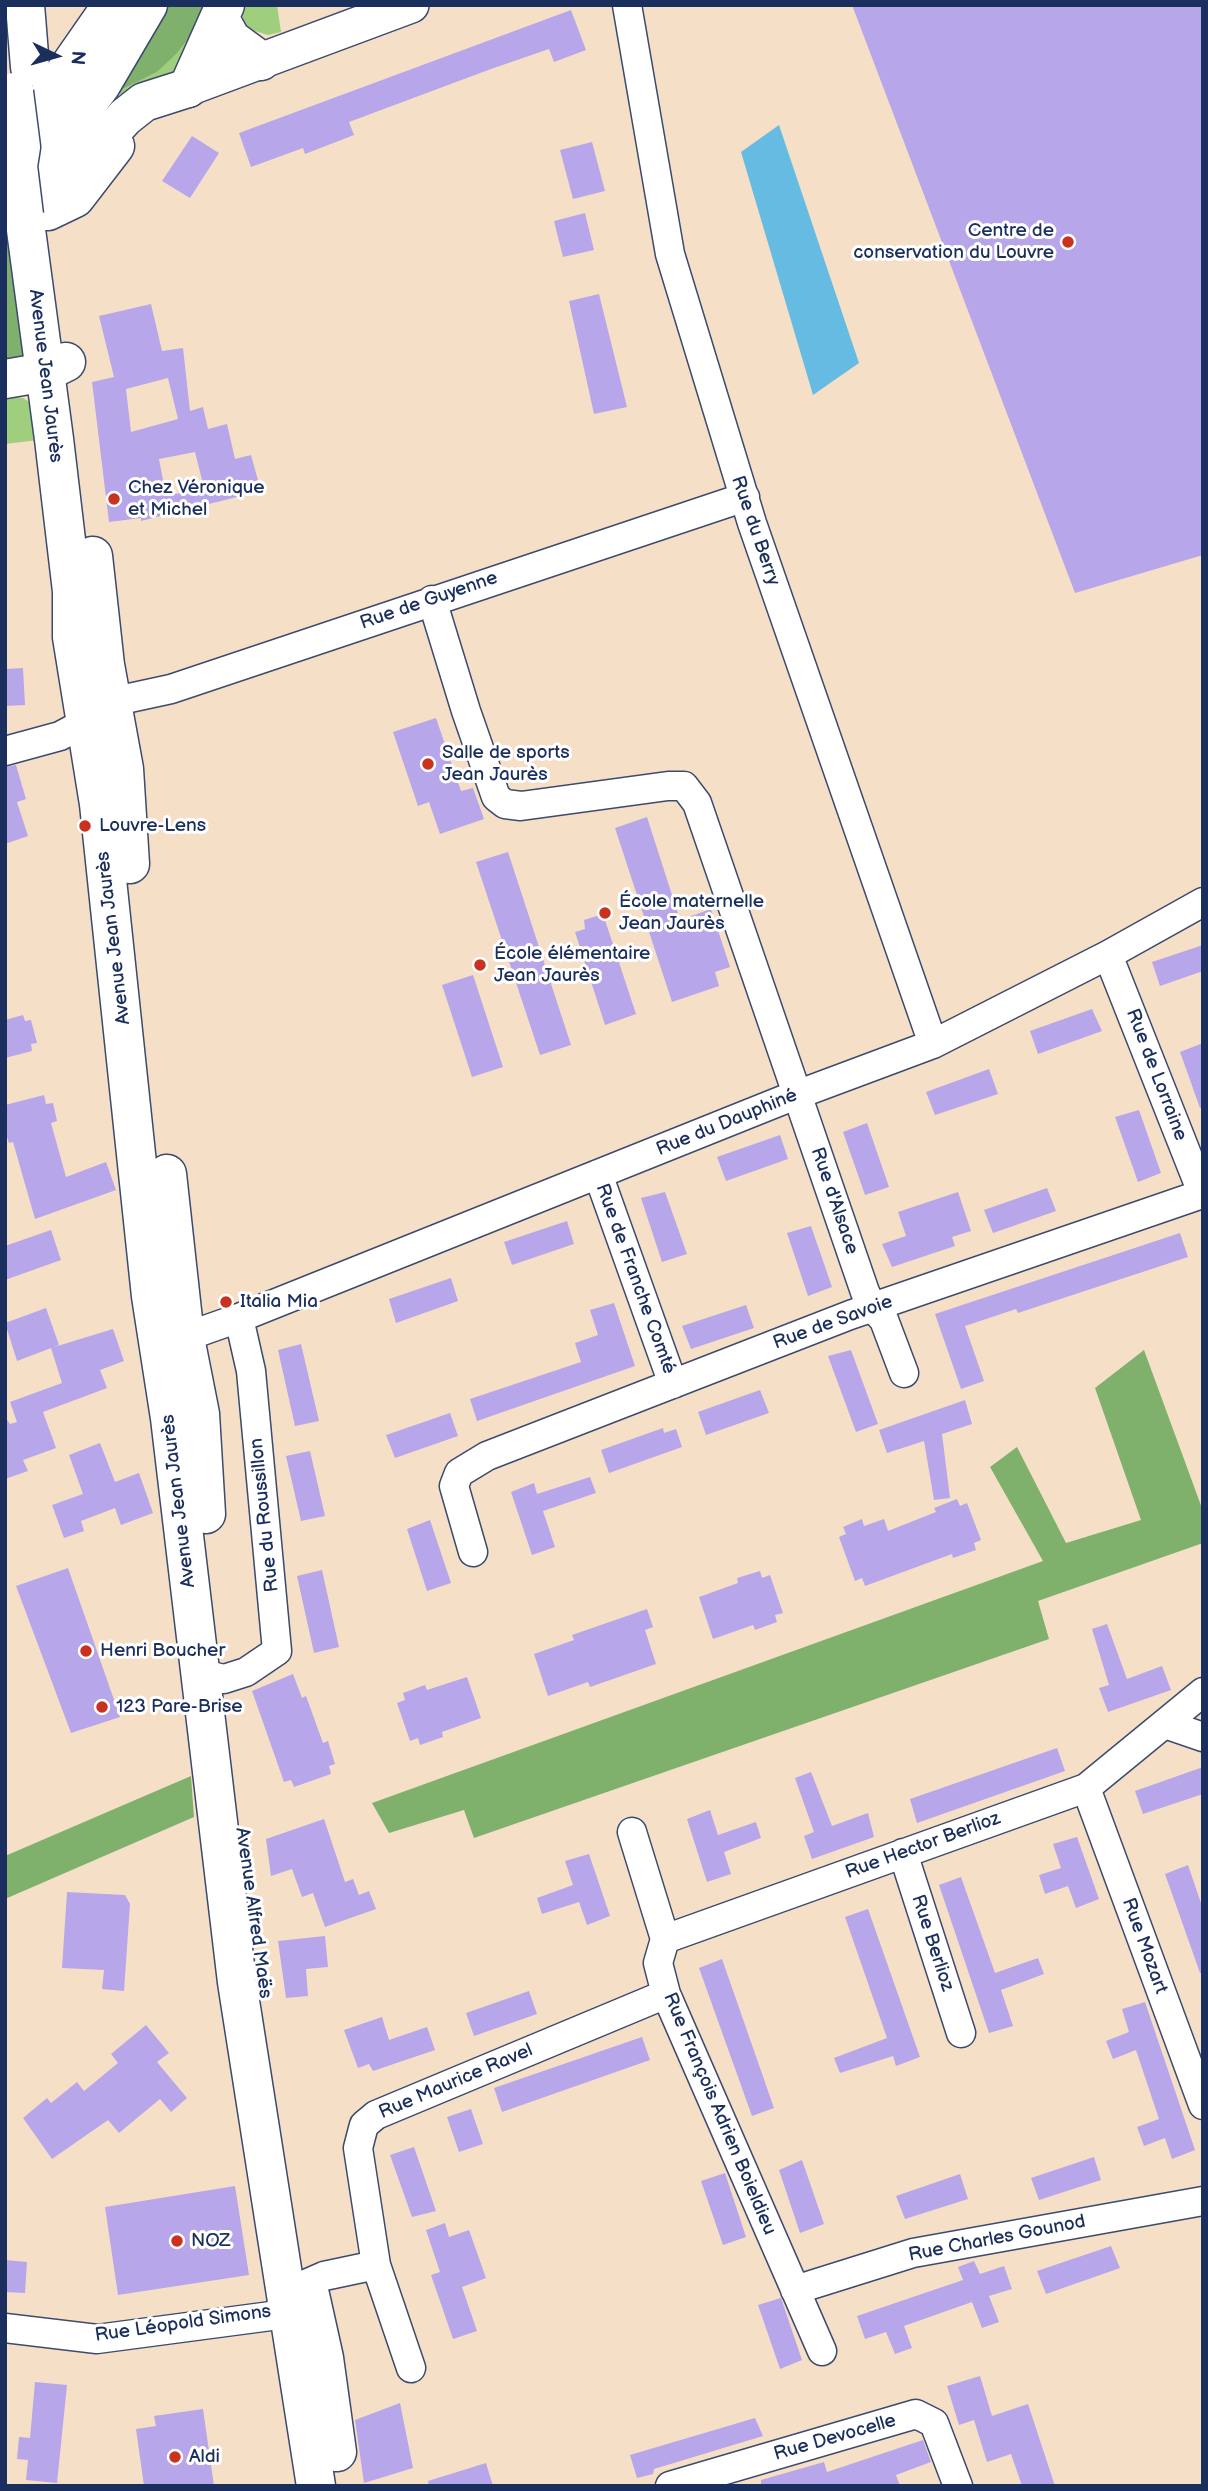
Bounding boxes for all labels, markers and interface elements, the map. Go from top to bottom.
north arrow [21,21,91,91]
text: N [65,50,89,66]
place label: Centre de conservation du Louvre [853,220,1054,264]
marker: Centre de conservation du Louvre [1060,234,1076,250]
street label: Avenue Jean Jaurès [23,288,67,464]
street label: Rue du Berry [726,473,784,589]
place label: Chez Véronique et Michel [128,477,265,521]
marker: Chez Véronique et Michel [106,491,122,507]
street label: Rue de Guyenne [357,567,501,635]
place label: Salle de sports Jean Jaurès [442,742,570,786]
marker: Salle de sports Jean Jaurès [420,756,436,772]
place label: Louvre-Lens [99,815,206,837]
marker: Louvre-Lens [77,818,93,834]
street label: Avenue Jean Jaurès [92,850,136,1026]
place label: École maternelle Jean Jaurès [619,891,764,935]
marker: École maternelle Jean Jaurès [597,905,613,921]
place label: École élémentaire Jean Jaurès [494,943,650,987]
marker: École élémentaire Jean Jaurès [472,957,488,973]
street label: Rue de Lorraine [1120,1006,1192,1144]
street label: Rue du Dauphiné [653,1084,801,1162]
street label: Rue d'Alsace [805,1144,863,1258]
street label: Rue de Franche Comté [590,1181,680,1377]
place label: Italia Mia [240,1291,318,1313]
street label: Rue de Savoie [770,1291,896,1355]
marker: Italia Mia [218,1294,234,1310]
street label: Avenue Jean Jaurès [157,1413,201,1589]
street label: Rue du Roussillon [246,1437,284,1593]
place label: Henri Boucher [100,1640,225,1662]
marker: Henri Boucher [78,1643,94,1659]
place label: 123 Pare-Brise [116,1696,243,1718]
marker: 123 Pare-Brise [94,1699,110,1715]
street label: Rue Hector Berlioz [842,1807,1004,1885]
street label: Avenue Alfred Maës [230,1826,276,2000]
street label: Rue Berlioz [906,1892,958,1994]
street label: Rue Mozart [1116,1895,1172,1997]
street label: Rue François Adrien Boieldieu [658,1989,780,2239]
street label: Rue Maurice Ravel [376,2039,536,2125]
street label: Rue Charles Gounod [907,2211,1087,2267]
place label: NOZ [191,2230,231,2252]
marker: NOZ [169,2233,185,2249]
street label: Rue Léopold Simons [93,2300,273,2348]
street label: Rue Devocelle [771,2410,899,2466]
place label: Aldi [189,2446,220,2468]
marker: Aldi [167,2449,183,2465]

